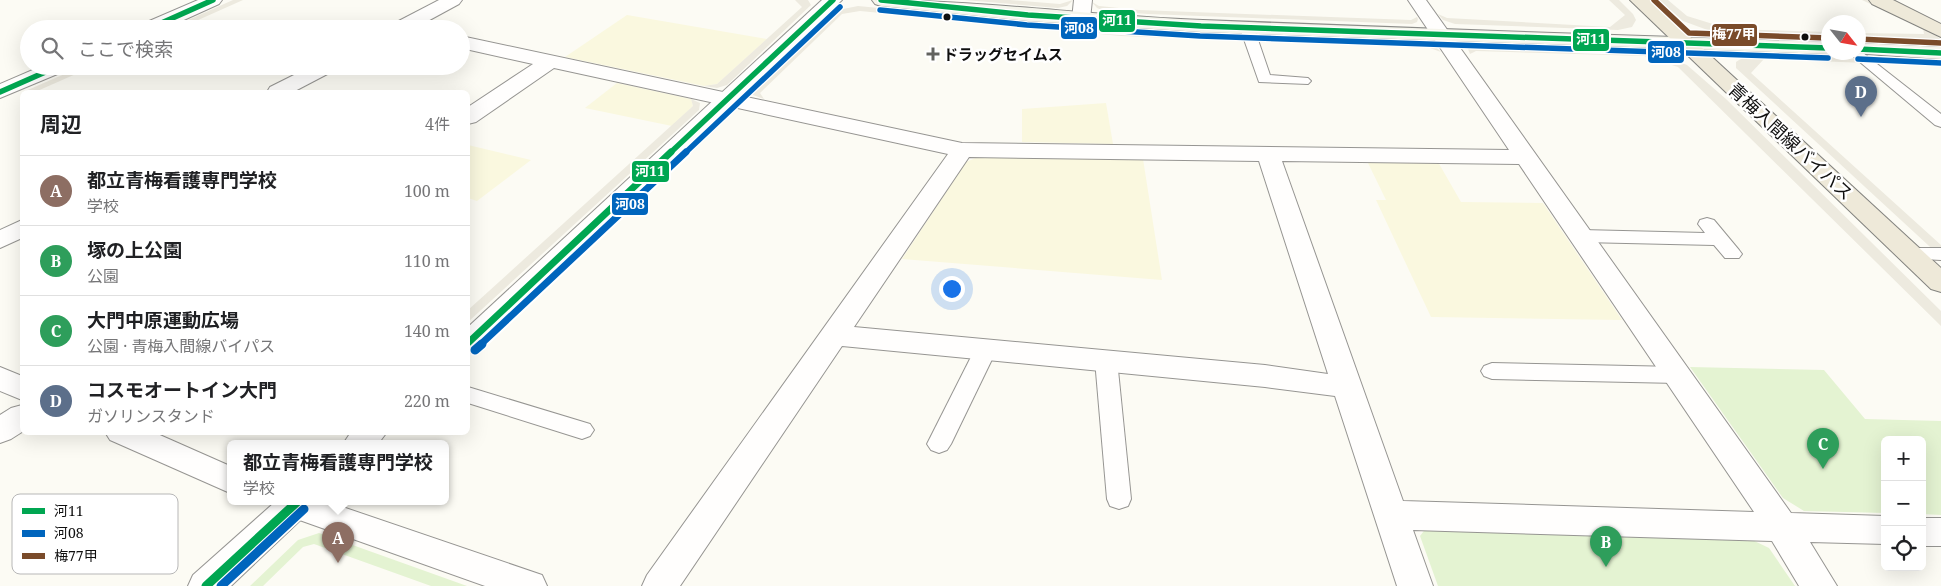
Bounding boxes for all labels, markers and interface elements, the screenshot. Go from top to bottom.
line badge: 河11 [1098,9,1136,33]
text: 河11 [1102,10,1132,29]
unlabelled marker [942,12,952,22]
north arrow [1821,15,1866,60]
line badge: 河08 [1060,16,1098,40]
text: 河08 [1064,18,1094,37]
search box [20,20,470,75]
line badge: 梅77甲 [1711,23,1758,47]
text: 梅77甲 [1712,24,1756,43]
line badge: 河11 [1572,28,1610,52]
text: 河11 [1576,29,1606,48]
unlabelled marker [1800,32,1810,42]
icon: search [38,34,66,62]
text: ここで検索 [78,36,173,62]
line badge: 河08 [1647,40,1685,64]
text: 河08 [1651,42,1681,61]
place label: ドラッグセイムス [943,44,1063,64]
marker: ドラッグセイムス [927,48,939,60]
pin: D [1845,76,1877,117]
street label: 青梅入間線バイパス [1724,77,1858,205]
text: 周辺 [40,110,82,138]
text: 4件 [425,113,450,135]
line badge: 河11 [631,160,670,183]
text: 河11 [635,161,665,180]
text: 都立青梅看護専門学校 [87,167,277,193]
text: A [50,180,62,202]
text: 100 m [404,180,450,202]
line badge: 河08 [611,192,649,216]
text: 河08 [615,194,645,213]
text: 学校 [87,195,119,217]
text: 塚の上公園 [87,237,182,263]
text: B [51,250,61,272]
text: 110 m [404,250,450,272]
text: 公園 [87,265,119,287]
your location [939,276,965,302]
text: 大門中原運動広場 [87,307,239,333]
text: C [51,320,61,342]
text: 140 m [404,320,450,342]
text: 公園 · 青梅入間線バイパス [87,335,275,357]
text: コスモオートイン大門 [87,377,277,403]
text: D [50,390,62,412]
text: 220 m [404,390,450,412]
text: ガソリンスタンド [87,405,215,427]
pin: C [1807,428,1839,469]
map controls [1881,436,1926,571]
button: + [1881,436,1926,481]
popup [227,440,449,505]
text: 都立青梅看護専門学校 [243,449,433,475]
text: 学校 [243,477,275,499]
button: − [1881,481,1926,526]
legend [12,494,178,574]
text: 河11 [54,501,84,520]
pin: A [322,522,354,563]
text: 河08 [54,523,84,542]
pin: B [1590,526,1622,567]
button: locate [1881,526,1926,571]
text: 梅77甲 [54,546,98,565]

